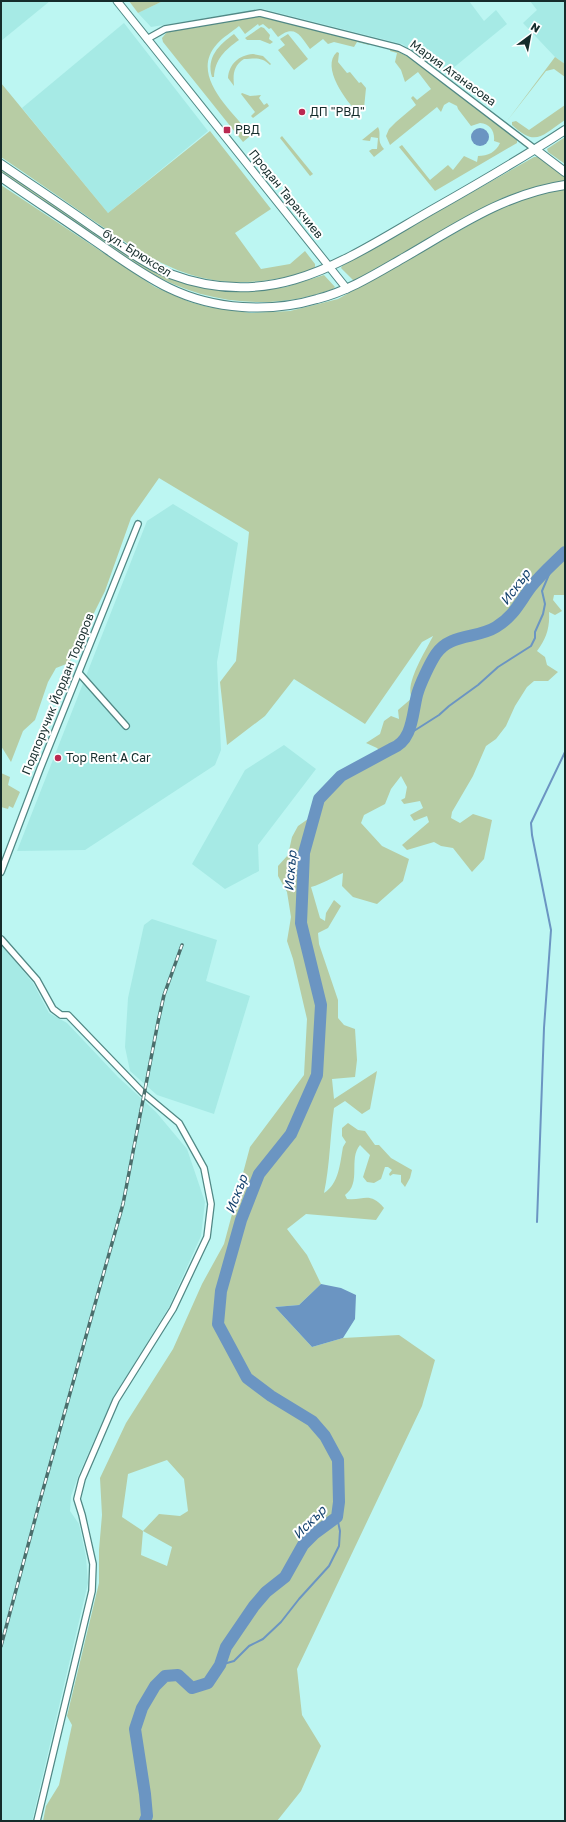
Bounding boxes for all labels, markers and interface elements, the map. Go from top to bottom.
north arrow [510,16,550,56]
text: N [529,19,543,35]
street label: Мария Атанасова [407,36,499,109]
place label: ДП "РВД" [310,104,365,119]
marker: ДП "РВД" [297,107,307,117]
place label: РВД [235,122,260,137]
marker: РВД [222,125,232,135]
street label: Продан Таракчиев [246,146,327,241]
street label: бул. Брюксел [100,225,175,280]
water label: Искър [496,565,534,608]
street label: Подпоручик Йордан Тодоров [18,611,97,777]
place label: Top Rent A Car [66,750,151,765]
marker: Top Rent A Car [53,753,63,763]
water label: Искър [280,849,300,892]
water label: Искър [221,1171,251,1216]
water label: Искър [289,1501,330,1542]

